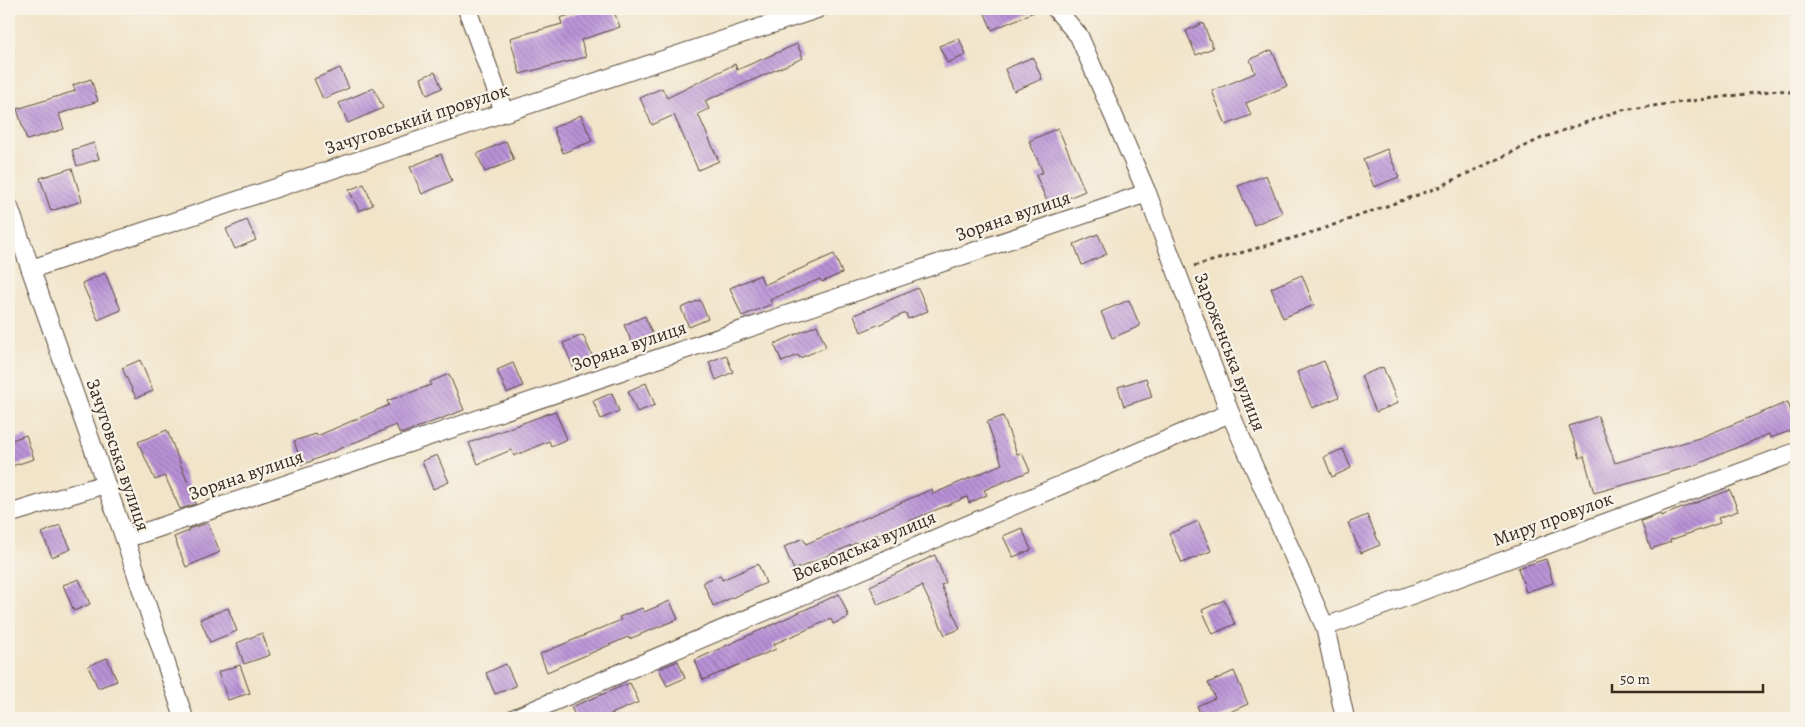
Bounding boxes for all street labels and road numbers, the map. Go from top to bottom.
street label: Зачуговський провулок [321,77,513,161]
street label: Зоряна вулиця [952,184,1074,248]
street label: Зароженська вулиця [1188,269,1272,435]
street label: Зоряна вулиця [568,314,690,378]
street label: Зачуговська вулиця [80,375,156,535]
street label: Зоряна вулиця [185,443,307,507]
street label: Миру провулок [1489,485,1617,553]
street label: Воєводська вулиця [788,504,940,588]

